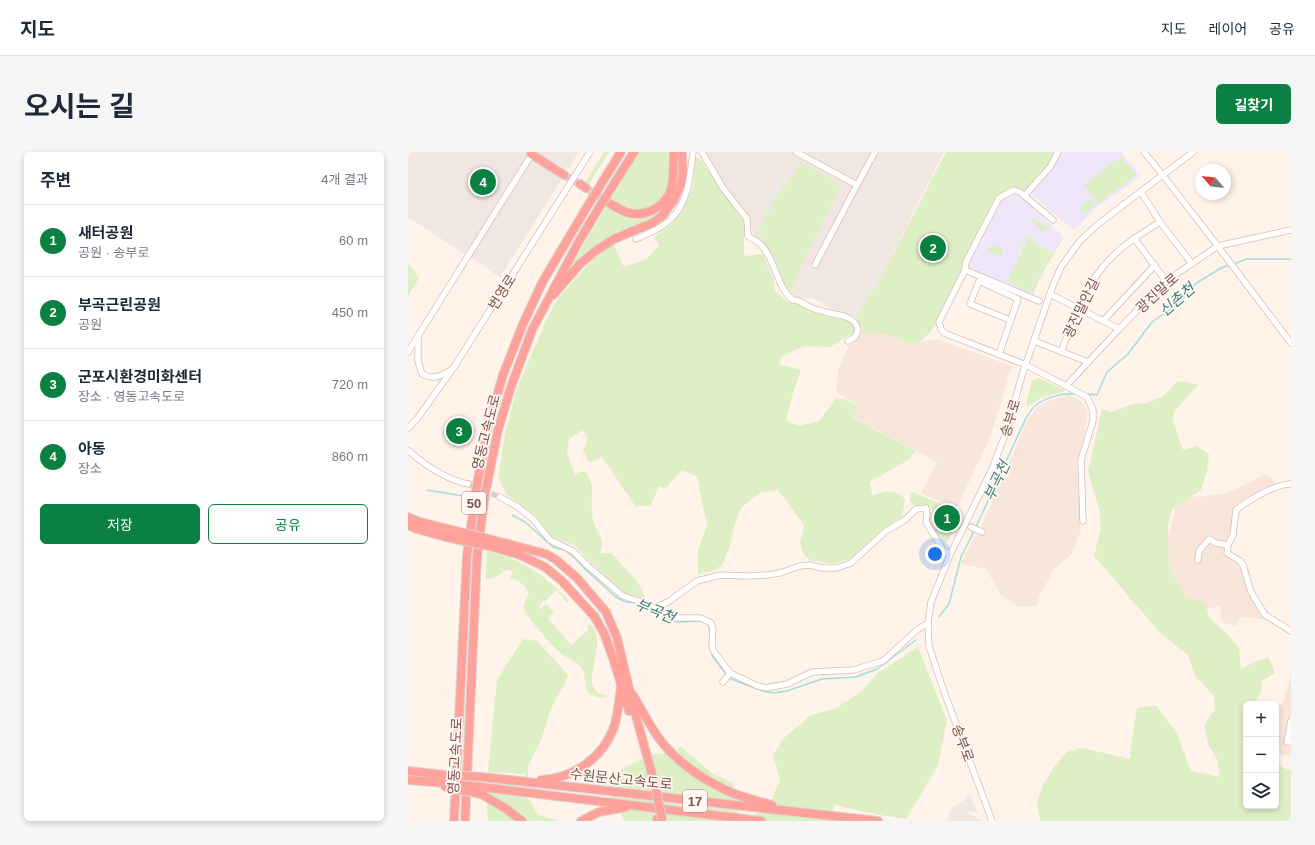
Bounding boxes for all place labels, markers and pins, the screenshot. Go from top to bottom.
pin: 4 [470,167,496,197]
pin: 2 [920,233,946,263]
pin: 3 [446,416,472,446]
pin: 1 [934,503,960,533]

